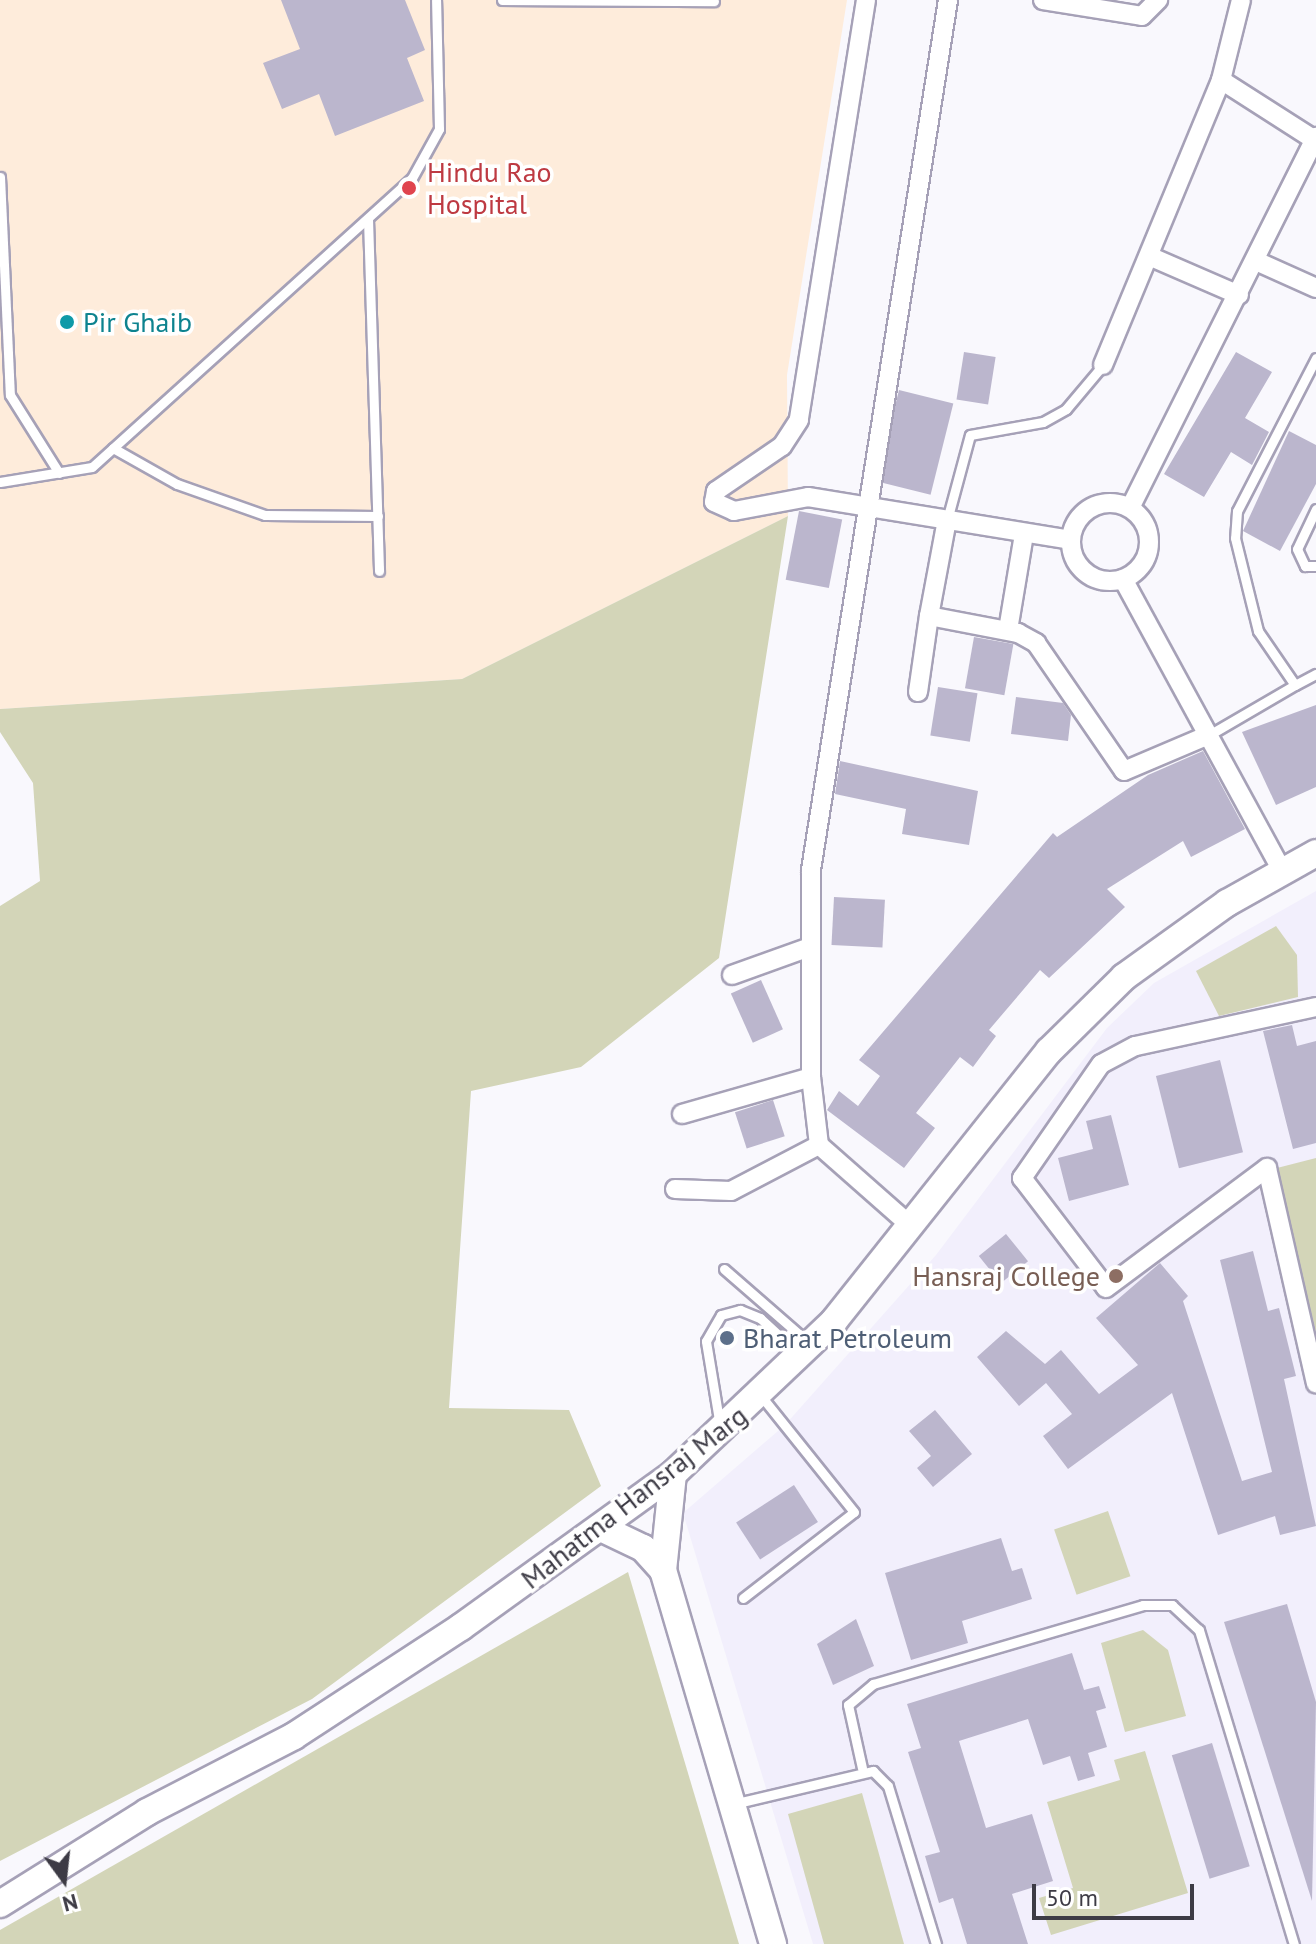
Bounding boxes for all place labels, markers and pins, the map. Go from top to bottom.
place label: Hindu Rao Hospital [427,155,552,221]
marker: Hindu Rao Hospital [398,177,420,199]
place label: Pir Ghaib [83,305,192,339]
marker: Pir Ghaib [58,313,76,331]
place label: Hansraj College [912,1259,1100,1293]
marker: Hansraj College [1107,1267,1125,1285]
place label: Bharat Petroleum [743,1321,952,1355]
marker: Bharat Petroleum [718,1329,736,1347]

